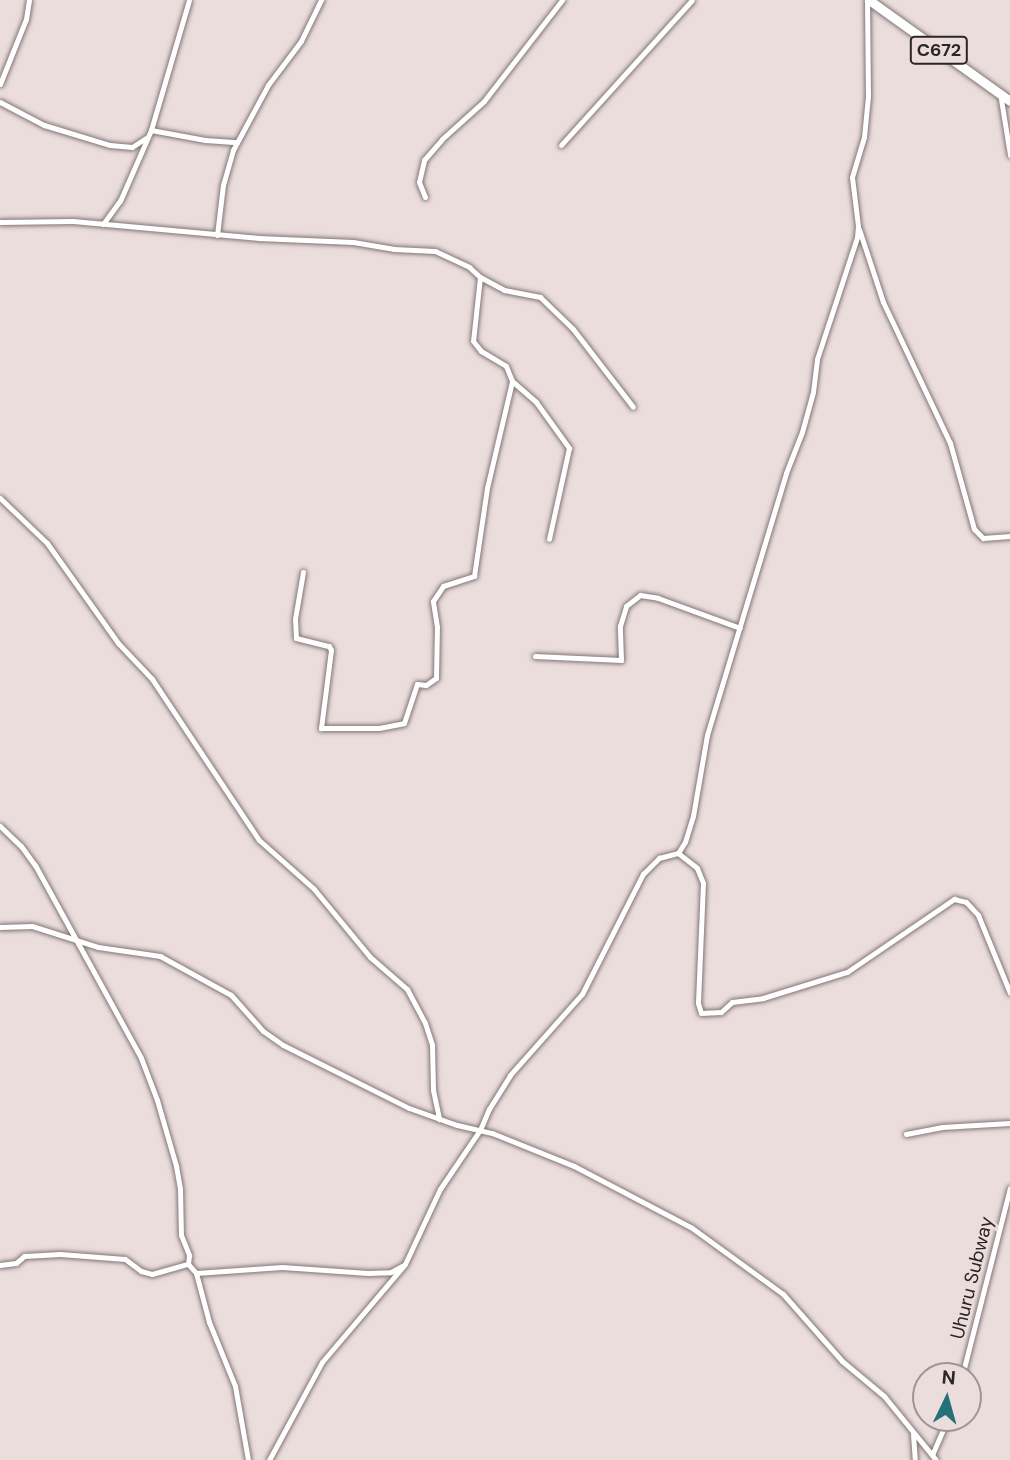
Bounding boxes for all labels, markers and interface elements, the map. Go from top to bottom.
road number: C672 [909,36,969,64]
street label: Uhuru Subway [946,1214,998,1342]
north arrow [912,1362,982,1432]
text: N [941,1365,957,1391]

